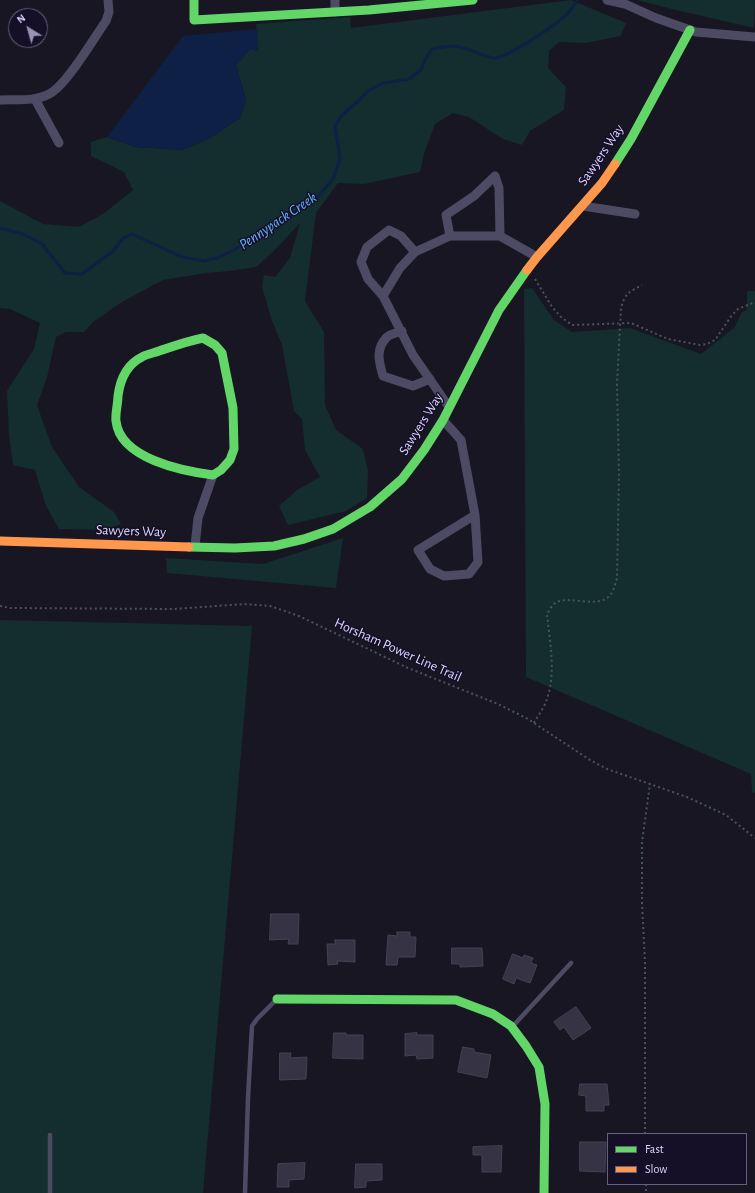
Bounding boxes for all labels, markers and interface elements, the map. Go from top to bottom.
north arrow [8,8,48,48]
text: N [15,12,27,26]
street label: Sawyers Way [574,121,628,189]
water label: Pennypack Creek [236,188,320,254]
street label: Sawyers Way [395,390,447,458]
street label: Sawyers Way [96,521,166,541]
street label: Horsham Power Line Trail [332,614,464,686]
legend [607,1133,747,1185]
text: Fast [645,1143,664,1155]
text: Slow [645,1163,667,1175]

